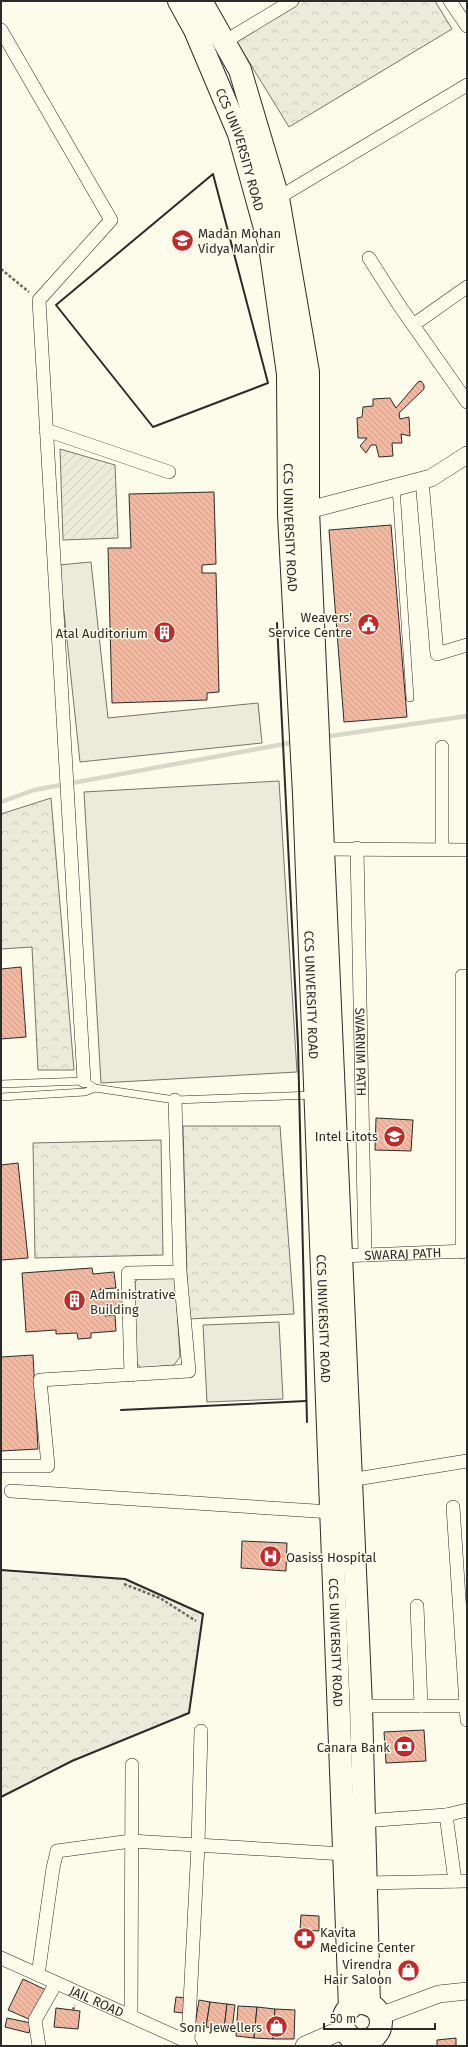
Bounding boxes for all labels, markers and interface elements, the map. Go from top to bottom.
street label: CCS UNIVERSITY ROAD [213,86,267,212]
place label: Madan Mohan Vidya Mandir [198,226,281,256]
school or university icon: Madan Mohan Vidya Mandir [170,227,196,253]
street label: CCS UNIVERSITY ROAD [281,463,301,592]
place label: Weavers' Service Centre [268,610,352,640]
public building icon: Weavers' Service Centre [355,611,381,637]
building icon: Atal Auditorium [151,620,177,646]
place label: Atal Auditorium [56,626,148,641]
street label: CCS UNIVERSITY ROAD [302,930,322,1060]
street label: SWARNIM PATH [353,1008,369,1096]
school or university icon: Intel Litots [381,1123,407,1149]
place label: Intel Litots [315,1129,378,1144]
street label: SWARAJ PATH [364,1245,442,1263]
street label: CCS UNIVERSITY ROAD [314,1254,334,1383]
place label: Administrative Building [90,1287,176,1317]
building icon: Administrative Building [61,1288,87,1314]
hospital icon: Oasiss Hospital [257,1544,283,1570]
place label: Oasiss Hospital [286,1550,376,1565]
street label: CCS UNIVERSITY ROAD [326,1578,346,1707]
bank icon: Canara Bank [392,1734,418,1760]
place label: Canara Bank [317,1740,390,1755]
place label: Kavita Medicine Center [320,1925,415,1955]
pharmacy icon: Kavita Medicine Center [291,1926,317,1952]
place label: Virendra Hair Saloon [323,1957,392,1987]
shop icon: Virendra Hair Saloon [395,1958,421,1984]
street label: JAIL ROAD [67,1982,126,2020]
scale bar [324,2005,435,2031]
text: 50 m [330,2012,356,2026]
shop icon: Soni Jewellers [264,2014,290,2040]
place label: Soni Jewellers [180,2020,262,2035]

